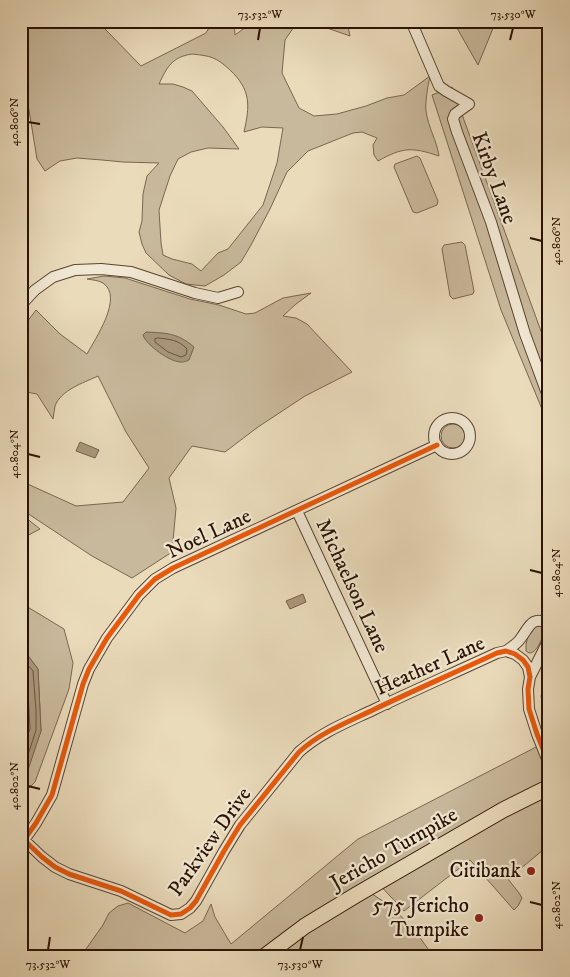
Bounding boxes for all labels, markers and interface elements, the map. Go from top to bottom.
text: 73.532°W [238,7,283,22]
text: 73.530°W [490,7,537,22]
text: 40.806°N [7,98,22,146]
street label: Kirby Lane [465,128,523,228]
text: 40.806°N [549,217,564,265]
text: 40.804°N [7,429,22,479]
street label: Noel Lane [163,503,256,565]
street label: Michaelson Lane [310,515,395,657]
text: 40.804°N [549,548,564,598]
street label: Heather Lane [371,630,489,702]
text: 40.802°N [7,762,22,810]
street label: Parkview Drive [163,782,257,902]
street label: Jericho Turnpike [324,802,463,897]
place label: Citibank [450,858,522,884]
marker: Citibank [525,865,537,877]
text: 40.802°N [549,881,564,929]
place label: 575 Jericho Turnpike [373,893,469,943]
marker: 575 Jericho Turnpike [473,912,485,924]
text: 73.532°W [26,957,71,972]
text: 73.530°W [277,957,324,972]

